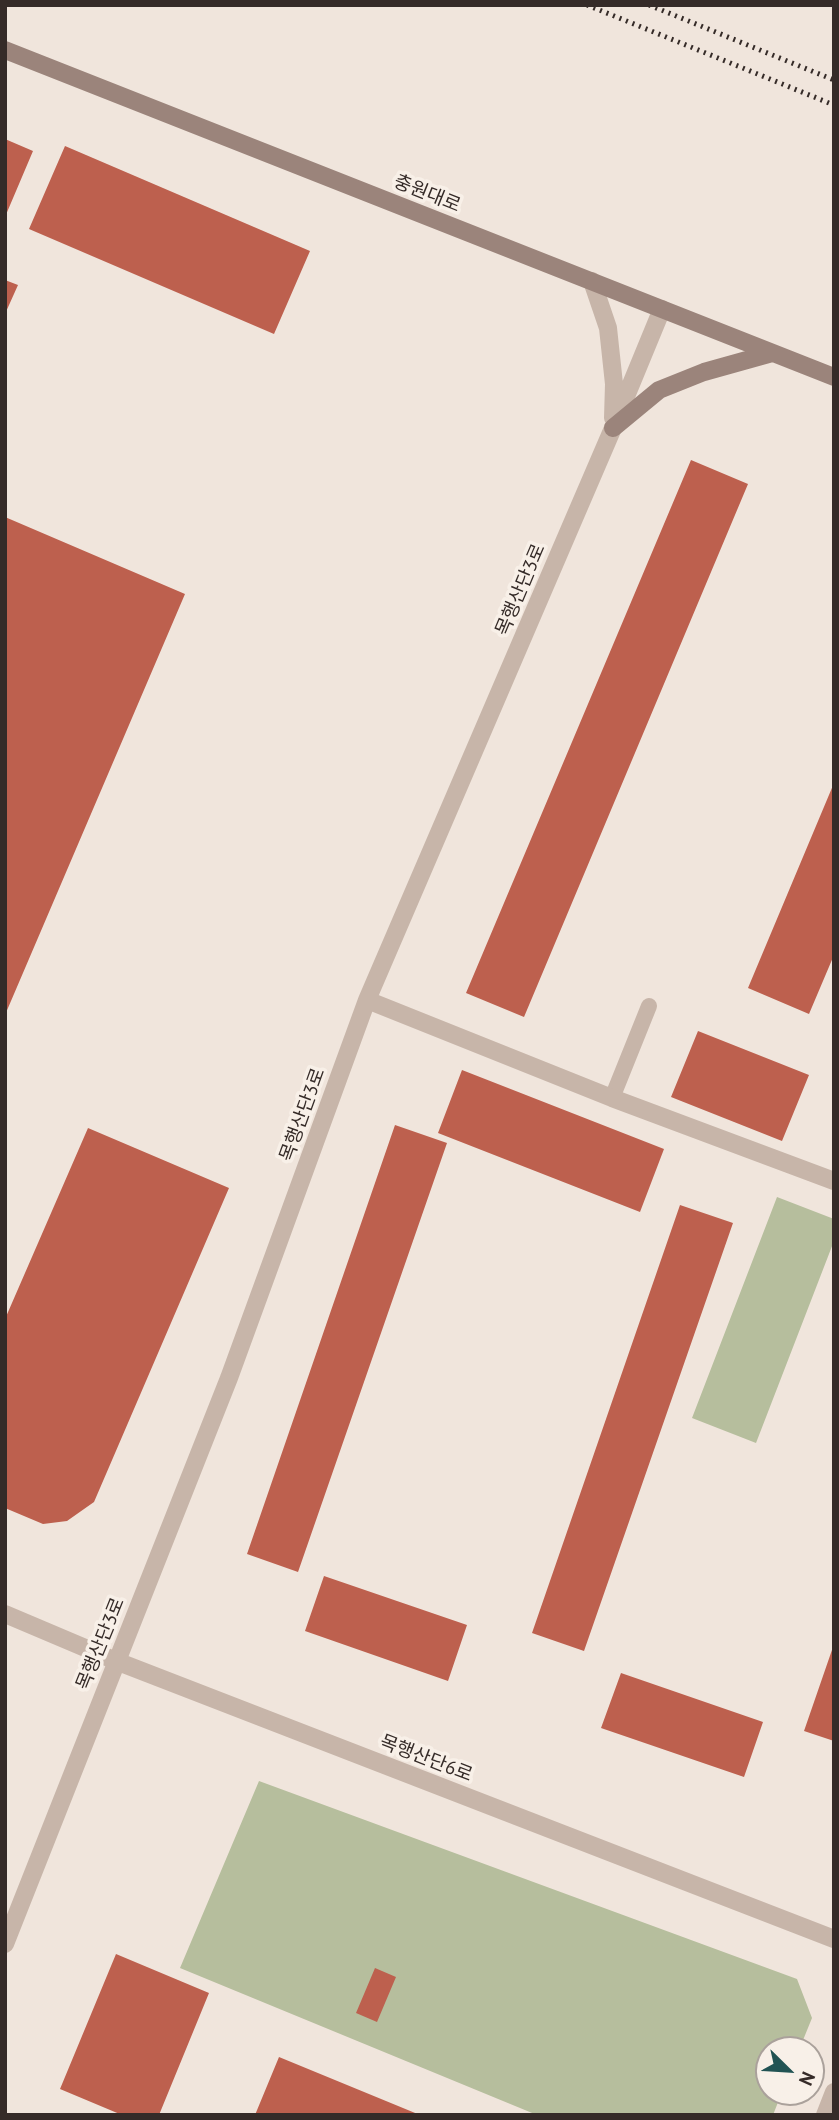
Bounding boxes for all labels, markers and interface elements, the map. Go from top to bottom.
street label: 충원대로 [390,170,464,218]
street label: 목행산단3로 [491,541,551,639]
street label: 목행산단3로 [276,1065,330,1165]
street label: 목행산단3로 [72,1594,130,1694]
street label: 목행산단6로 [376,1731,476,1787]
north arrow [755,2036,825,2106]
text: N [794,2068,821,2089]

